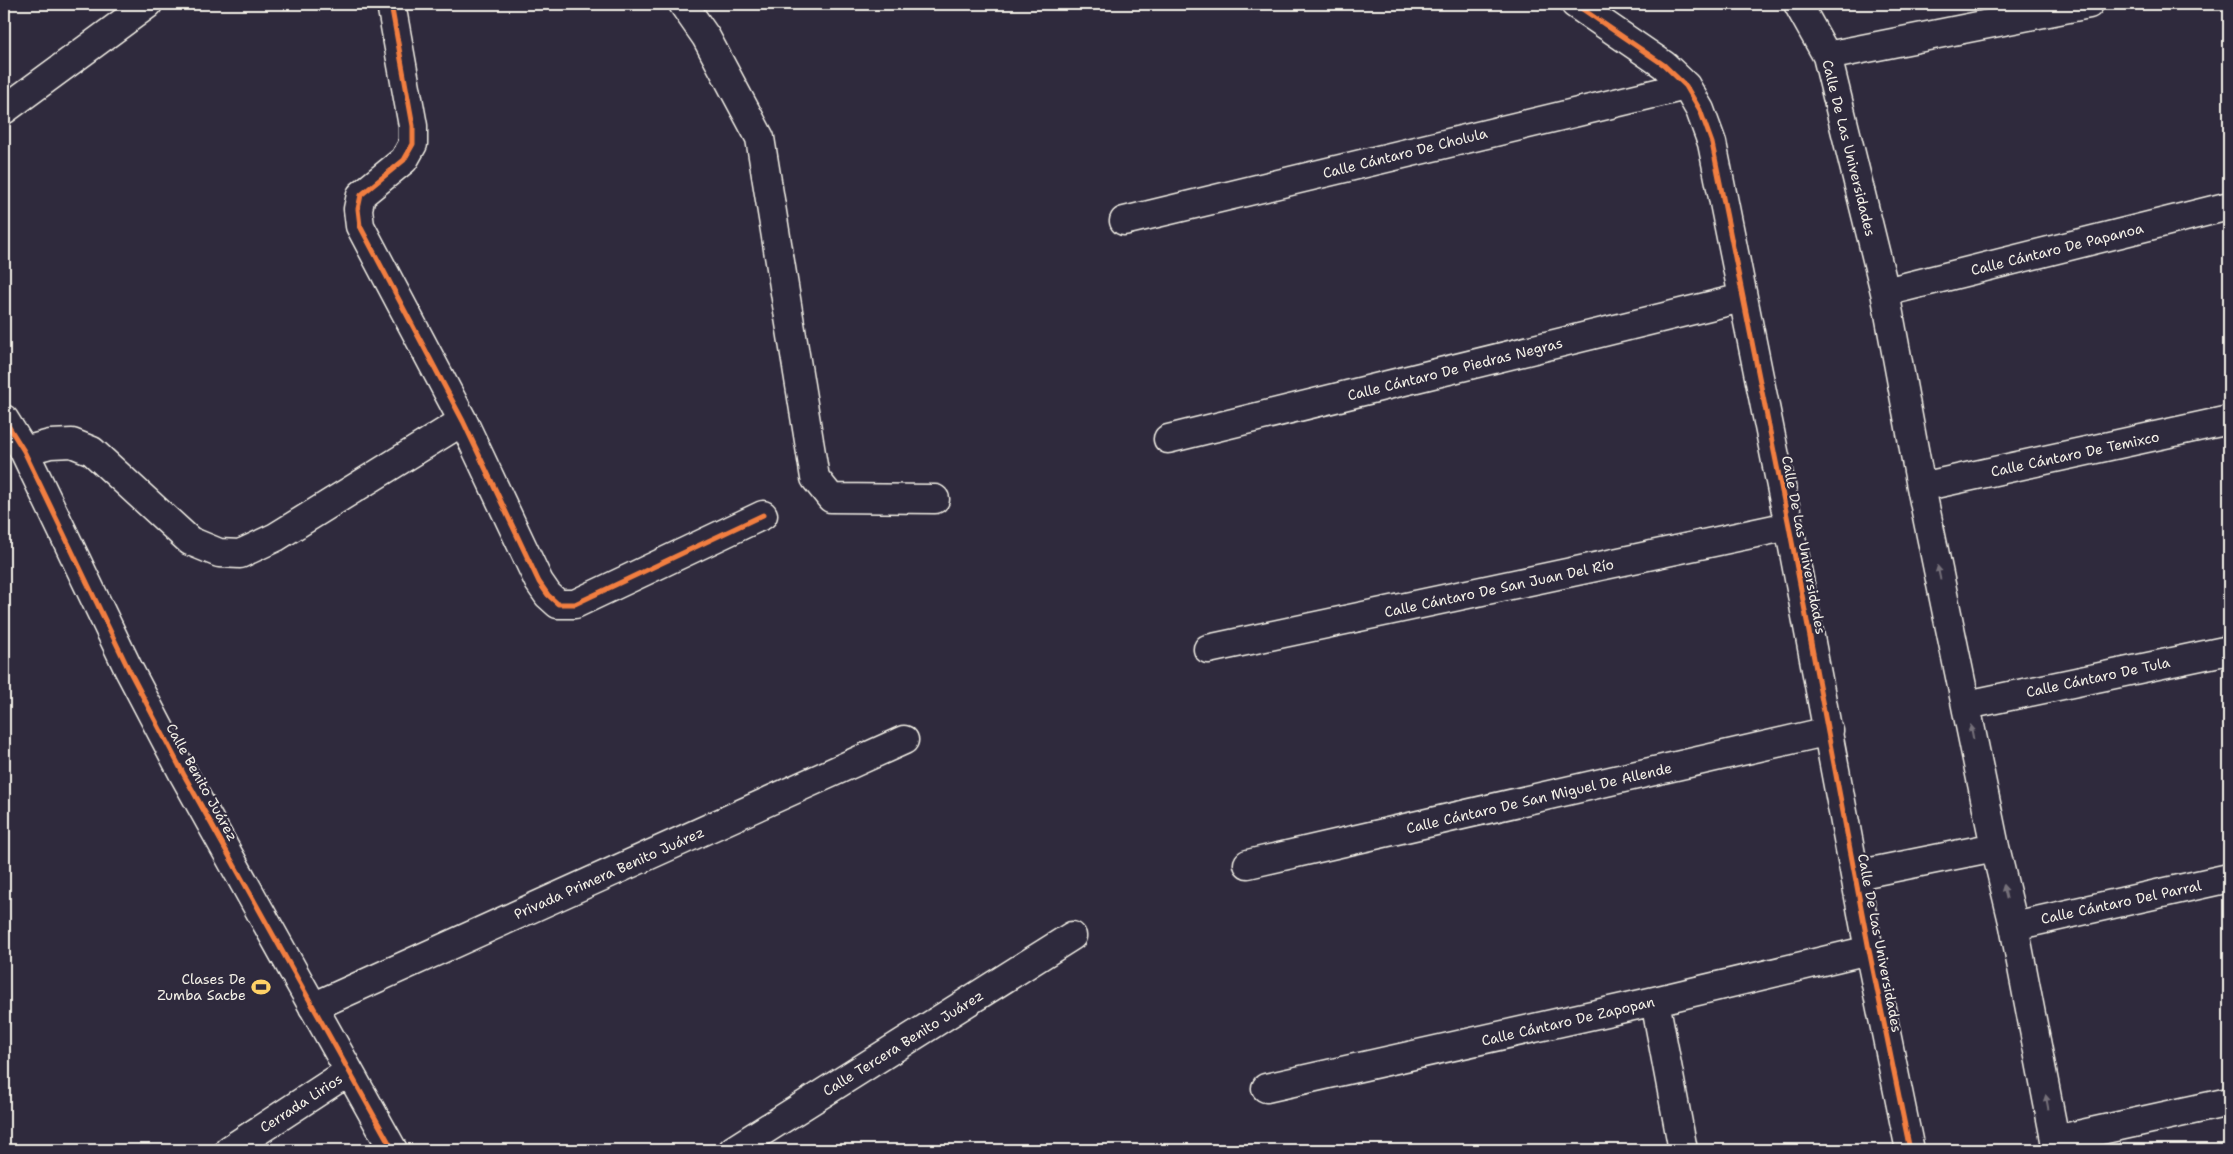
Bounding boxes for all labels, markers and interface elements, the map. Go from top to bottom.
street label: Calle De Las Universidades [1818,58,1880,238]
street label: Calle Cántaro De Cholula [1321,124,1489,182]
street label: Calle Cántaro De Papanoa [1969,219,2145,279]
street label: Calle Cántaro De Piedras Negras [1346,334,1564,404]
street label: Calle Cántaro De Temixco [1989,427,2161,481]
street label: Calle De Las Universidades [1778,454,1830,636]
street label: Calle Cántaro De San Juan Del Río [1383,555,1615,621]
one-way arrow [1935,566,1943,581]
street label: Calle Cántaro De Tula [2024,653,2172,701]
street label: Calle Benito Juárez [162,720,242,844]
one-way arrow [1968,724,1976,740]
street label: Calle Cántaro De San Miguel De Allende [1404,759,1674,837]
street label: Privada Primera Benito Juárez [511,823,707,923]
street label: Calle De Las Universidades [1854,852,1906,1034]
street label: Calle Cántaro Del Parral [2039,876,2204,928]
one-way arrow [2001,884,2009,899]
place label: Clases De Zumba Sacbe [157,970,246,1004]
sports icon: Clases De Zumba Sacbe [250,976,272,998]
street label: Calle Tercera Benito Juárez [819,986,987,1100]
street label: Calle Cántaro De Zapopan [1480,992,1657,1050]
street label: Cerrada Lirios [256,1070,346,1136]
one-way arrow [2043,1094,2051,1110]

